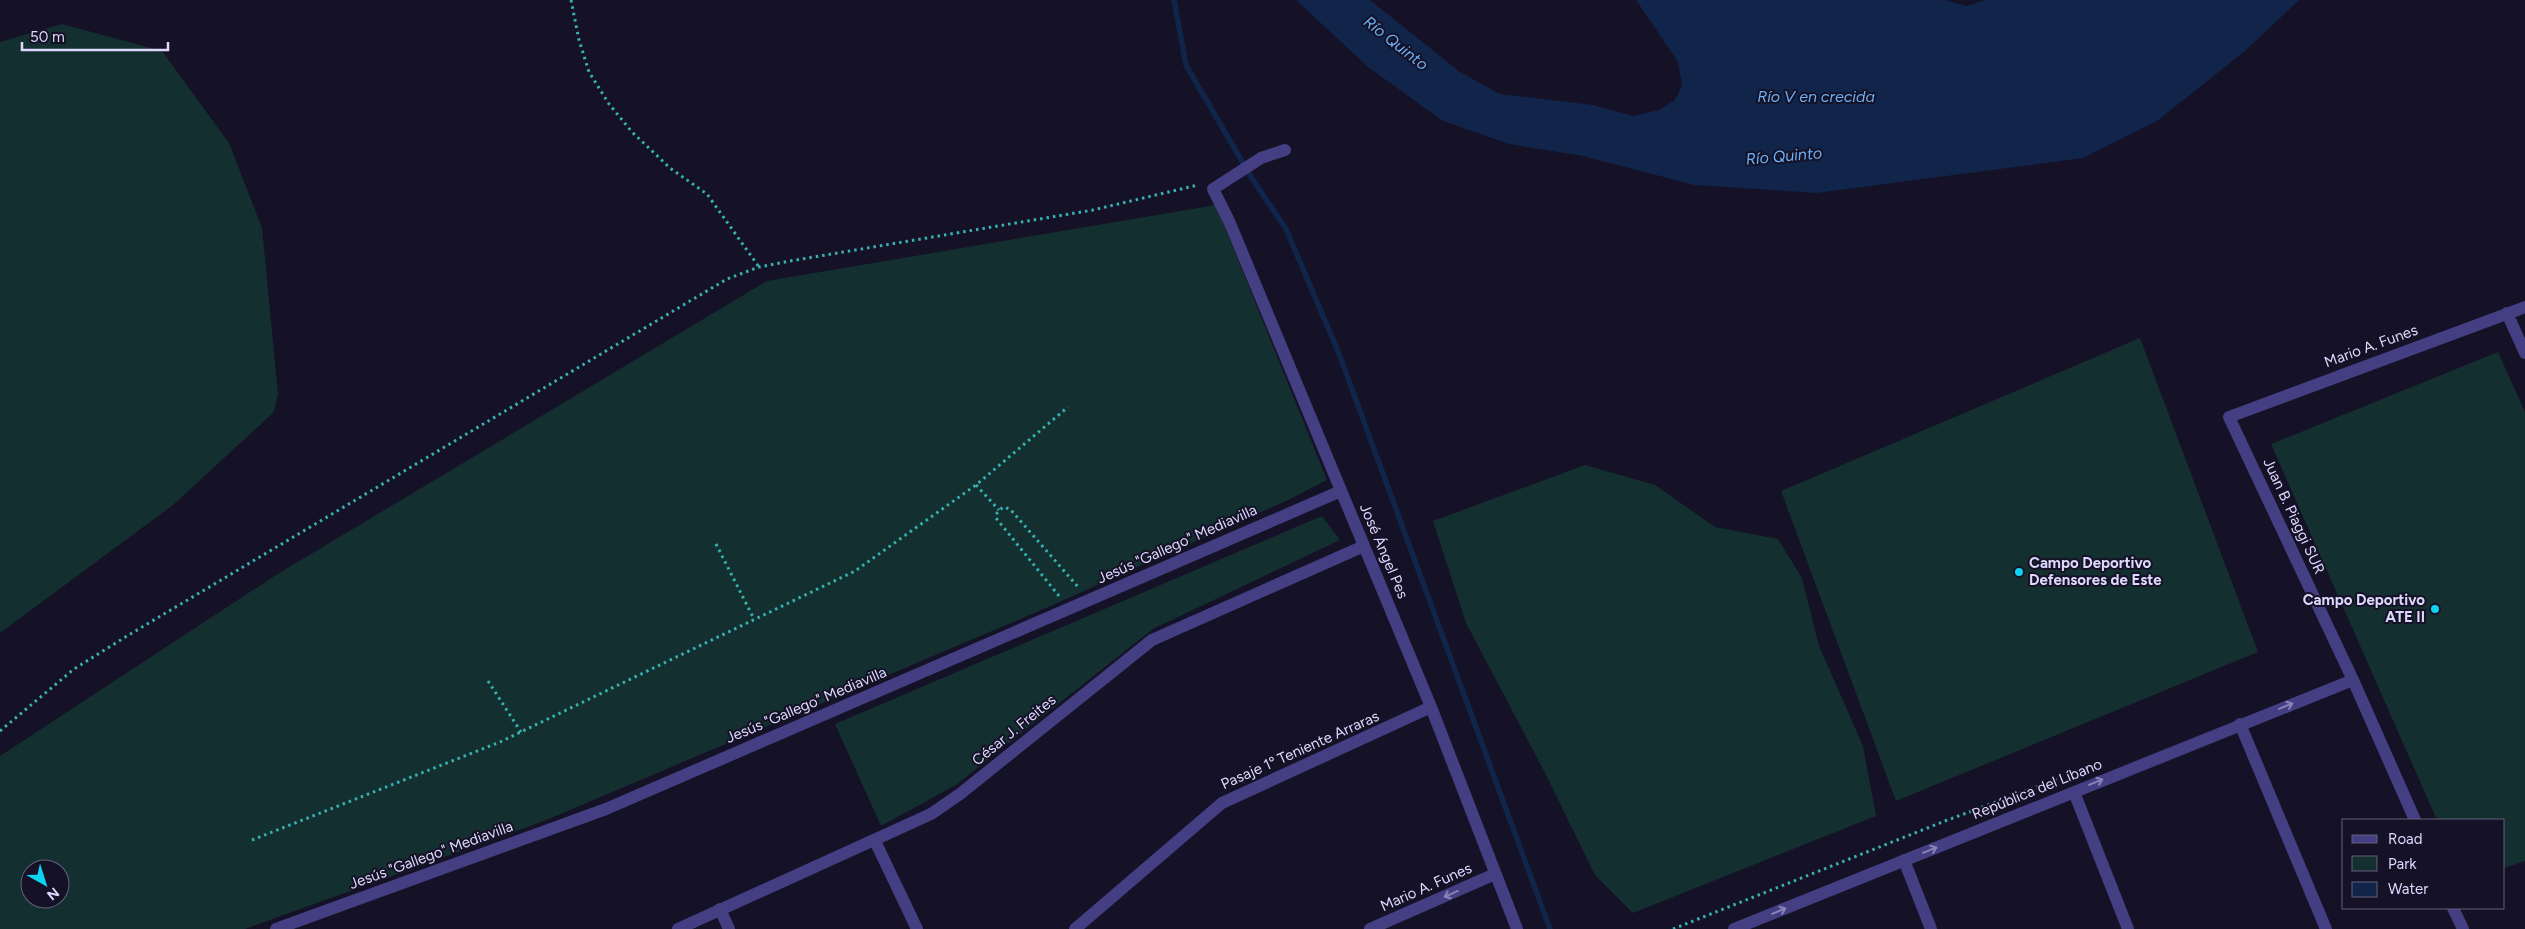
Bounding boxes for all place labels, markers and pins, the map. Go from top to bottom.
place label: Campo Deportivo Defensores de Este [2029,554,2162,589]
marker: Campo Deportivo Defensores de Este [2013,566,2025,578]
place label: Campo Deportivo ATE II [2303,591,2425,626]
marker: Campo Deportivo ATE II [2429,603,2441,615]

